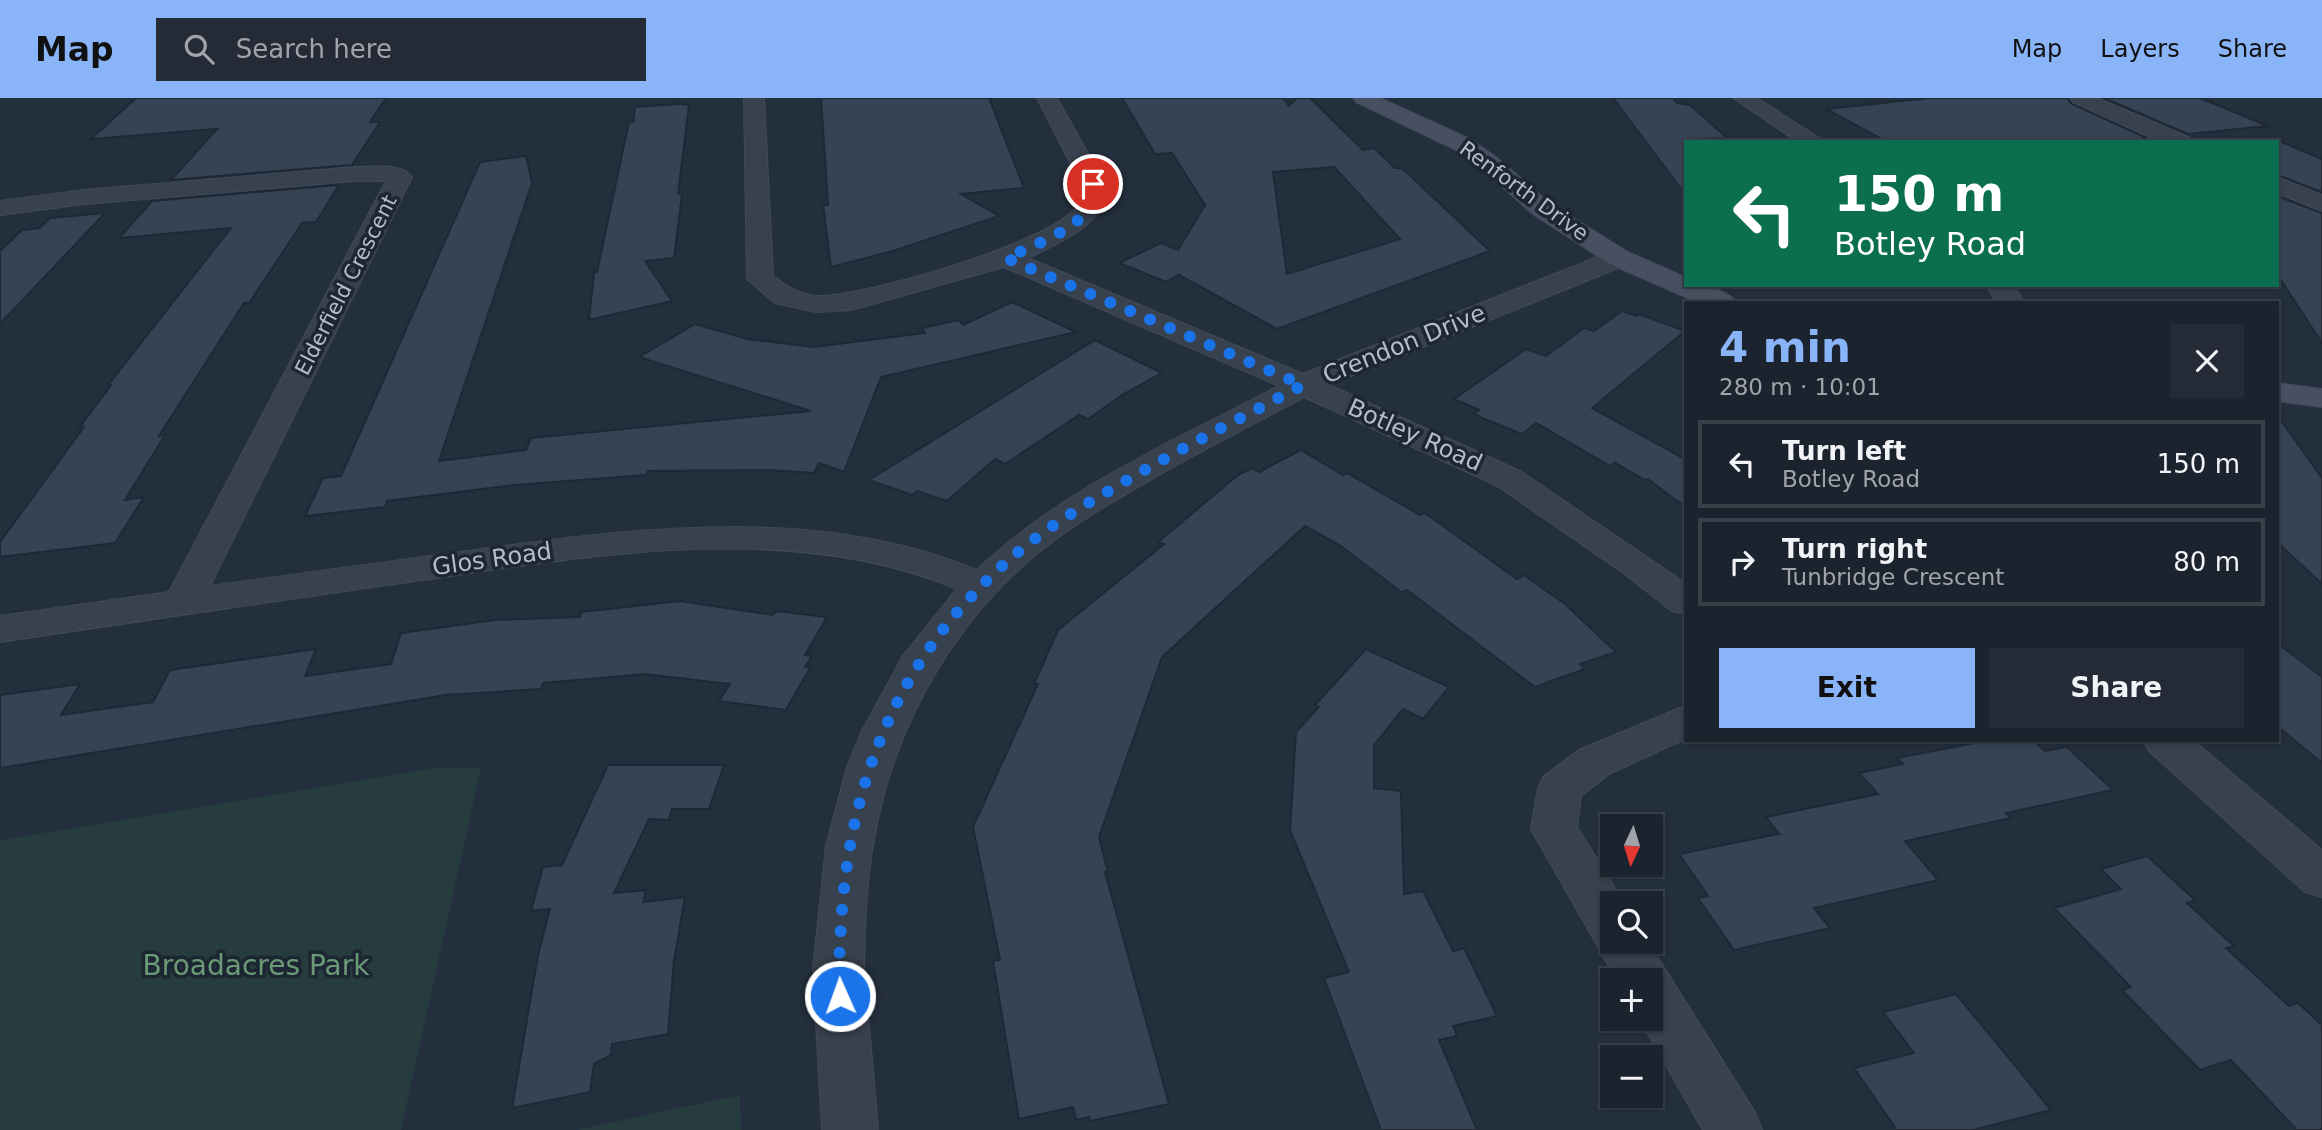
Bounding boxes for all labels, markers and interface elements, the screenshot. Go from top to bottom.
search box [156,18,646,81]
text: Map [35,30,114,69]
icon: search [180,30,218,68]
text: Search here [236,34,392,64]
text: Map [2012,35,2062,63]
text: Layers [2100,35,2180,63]
text: Share [2218,35,2287,63]
street label: Renforth Drive [1455,136,1593,246]
pin [1063,154,1123,214]
icon: arrive [1074,165,1112,203]
text: 150 m [1834,166,2004,223]
icon: left [1719,168,1810,259]
street label: Elderfield Crescent [290,191,402,379]
text: Botley Road [1834,225,2026,263]
street label: Crendon Drive [1319,299,1489,389]
text: 4 min [1719,323,1851,372]
button: close [2170,324,2244,398]
text: 280 m · 10:01 [1719,374,1881,400]
street label: Botley Road [1344,393,1486,477]
text: Turn left [1782,436,1906,466]
icon: left [1723,445,1761,483]
text: 150 m [2157,449,2240,479]
text: Botley Road [1782,466,1920,492]
text: Turn right [1782,534,1927,564]
street label: Glos Road [430,537,554,581]
icon: right [1723,543,1761,581]
text: 80 m [2173,547,2240,577]
text: Tunbridge Crescent [1782,564,2004,590]
button: Exit [1719,648,1975,728]
button: Share [1989,648,2244,728]
north arrow [1600,814,1662,877]
map controls [1600,814,1663,1108]
button: search [1600,891,1663,954]
park label: Broadacres Park [143,949,370,982]
position arrow [803,959,877,1033]
button: + [1600,968,1663,1031]
button: − [1600,1045,1663,1108]

